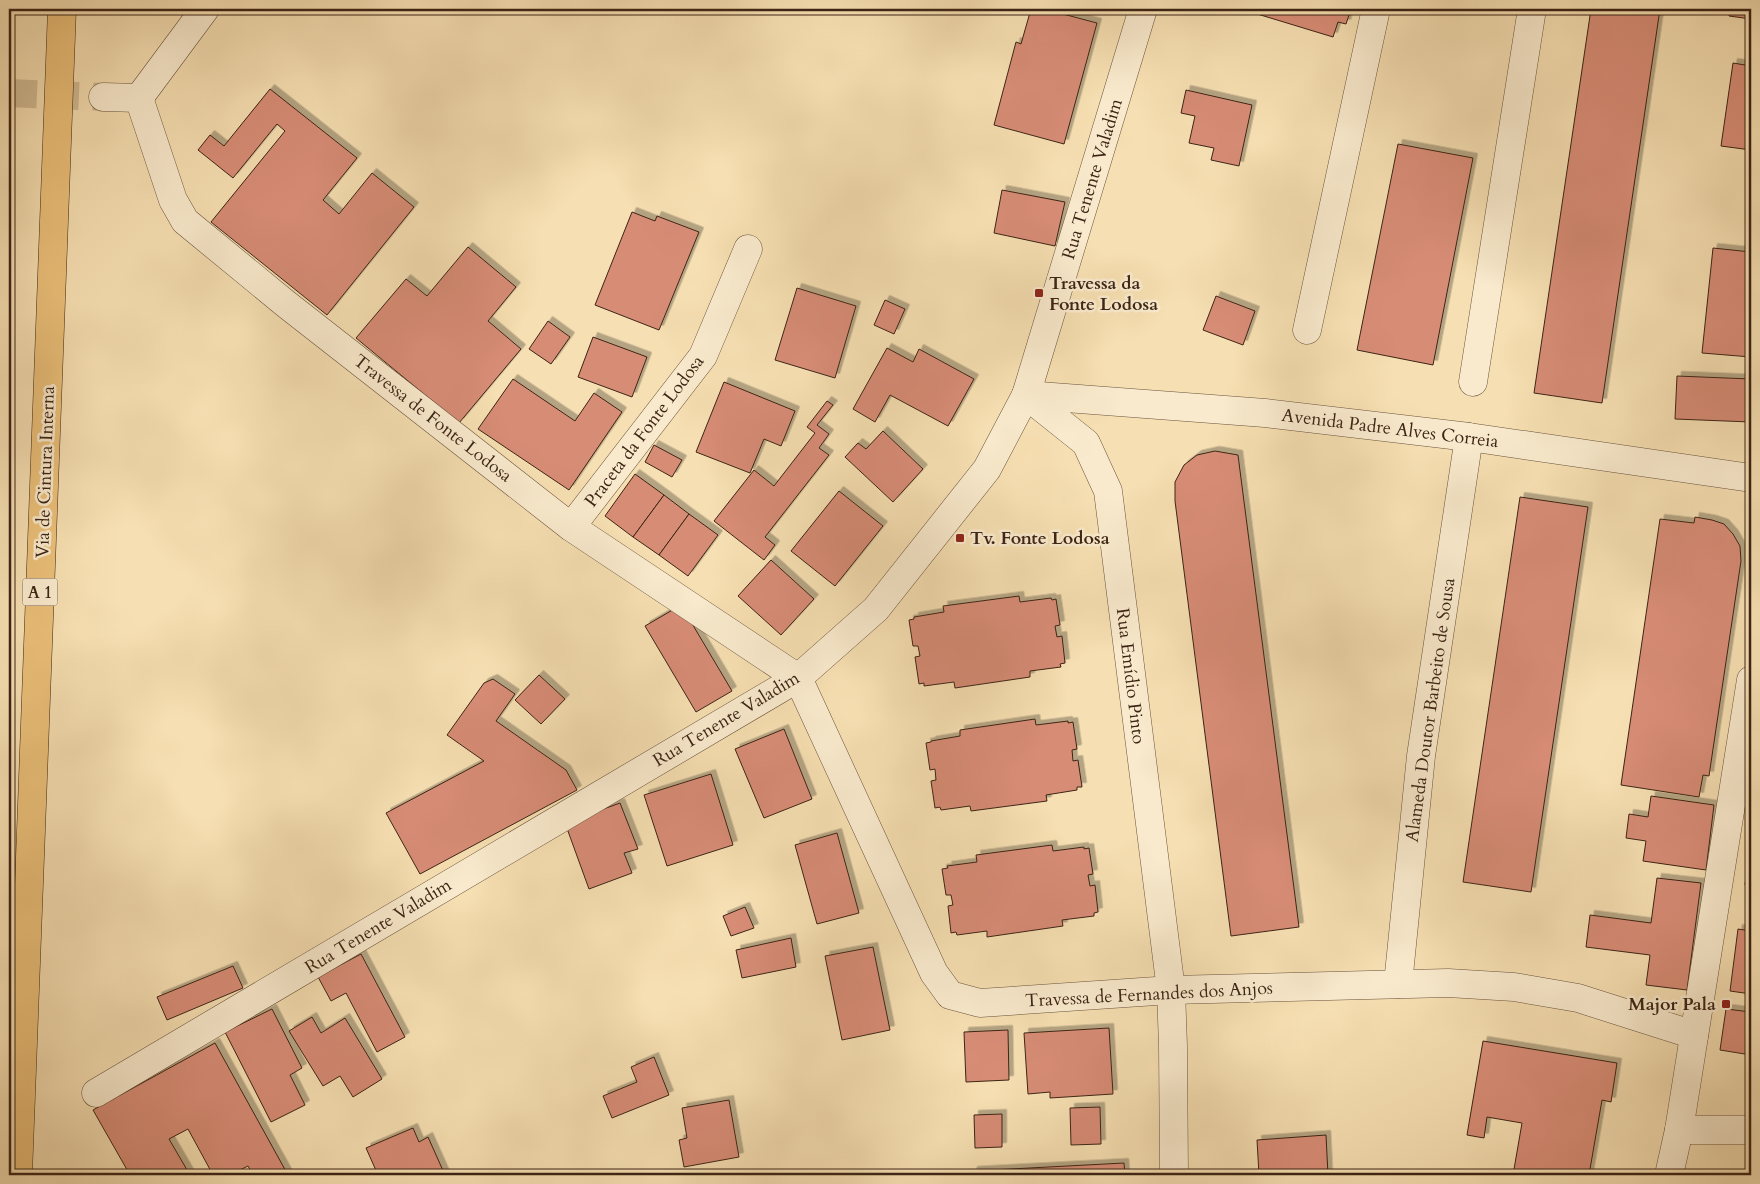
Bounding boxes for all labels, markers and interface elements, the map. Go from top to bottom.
street label: Rua Tenente Valadim [1056,95,1129,263]
place label: Travessa da Fonte Lodosa [1049,271,1158,317]
marker: Travessa da Fonte Lodosa [1033,287,1045,299]
street label: Travessa de Fonte Lodosa [348,349,517,488]
street label: Praceta da Fonte Lodosa [579,350,710,512]
street label: Via de Cintura Interna [30,385,61,558]
street label: Avenida Padre Alves Correia [1280,403,1500,454]
place label: Tv. Fonte Lodosa [970,526,1110,551]
marker: Tv. Fonte Lodosa [954,532,966,544]
street label: Alameda Doutor Barbeito de Sousa [1400,576,1461,844]
road number: A 1 [22,578,58,606]
street label: Rua Emídio Pinto [1110,607,1151,746]
street label: Rua Tenente Valadim [648,665,805,773]
street label: Rua Tenente Valadim [300,872,457,980]
street label: Travessa de Fernandes dos Anjos [1025,976,1273,1013]
place label: Major Pala [1628,992,1716,1017]
marker: Major Pala [1720,998,1732,1010]

